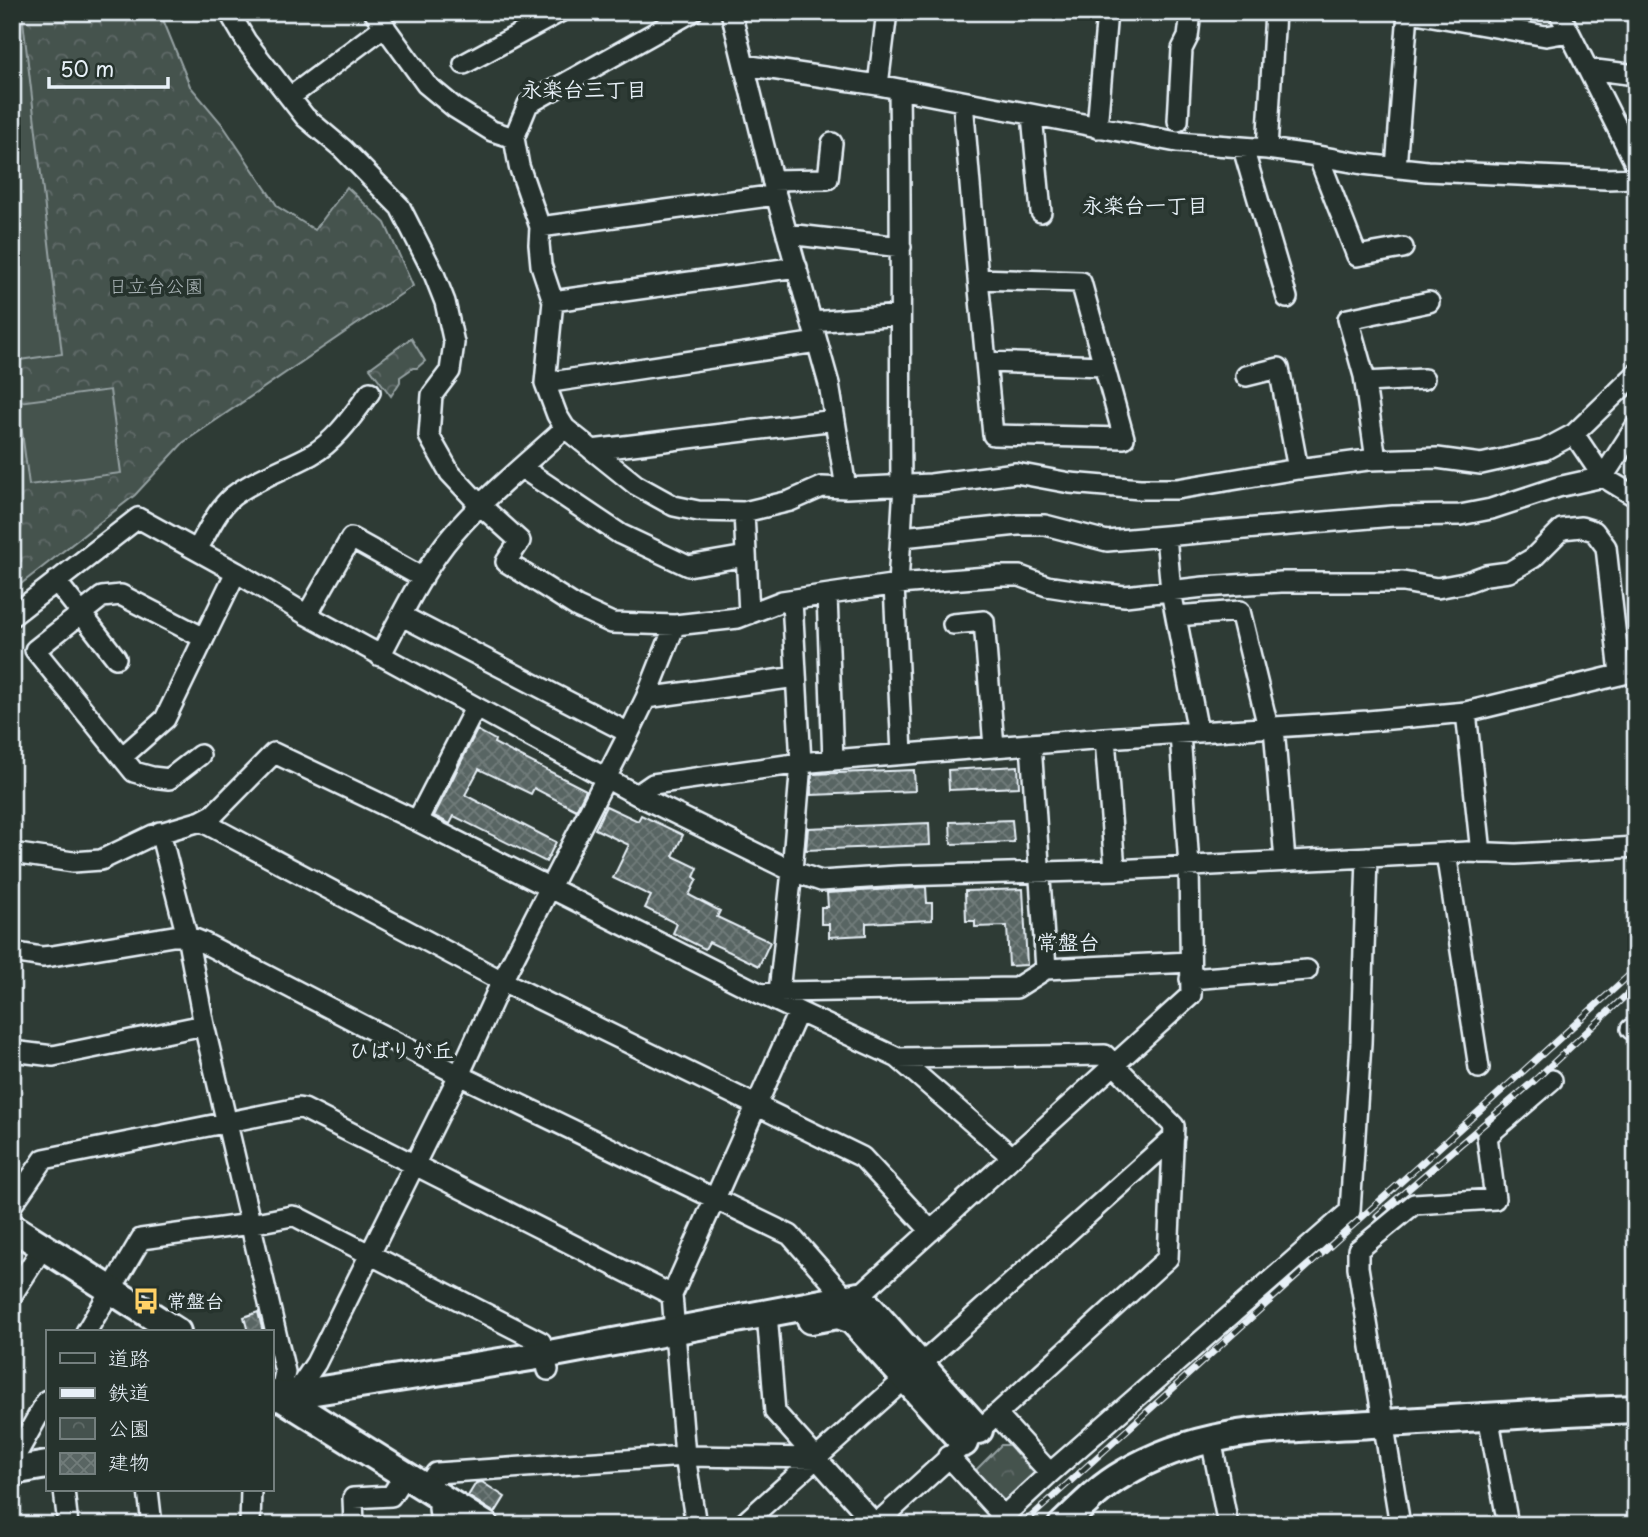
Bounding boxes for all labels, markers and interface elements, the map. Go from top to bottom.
scale bar [49,46,168,90]
text: 50 m [60,52,114,84]
district label: 永楽台三丁目 [521,72,647,104]
district label: 永楽台一丁目 [1082,188,1208,220]
park label: 日立台公園 [108,271,204,299]
district label: 常盤台 [1037,925,1100,957]
district label: ひばりが丘 [349,1033,454,1065]
bus stop icon: 常盤台 [131,1286,161,1316]
place label: 常盤台 [167,1286,224,1314]
legend [46,1330,273,1492]
text: 道路 [108,1341,150,1373]
text: 鉄道 [108,1375,150,1407]
text: 公園 [108,1411,150,1443]
text: 建物 [108,1445,150,1477]

